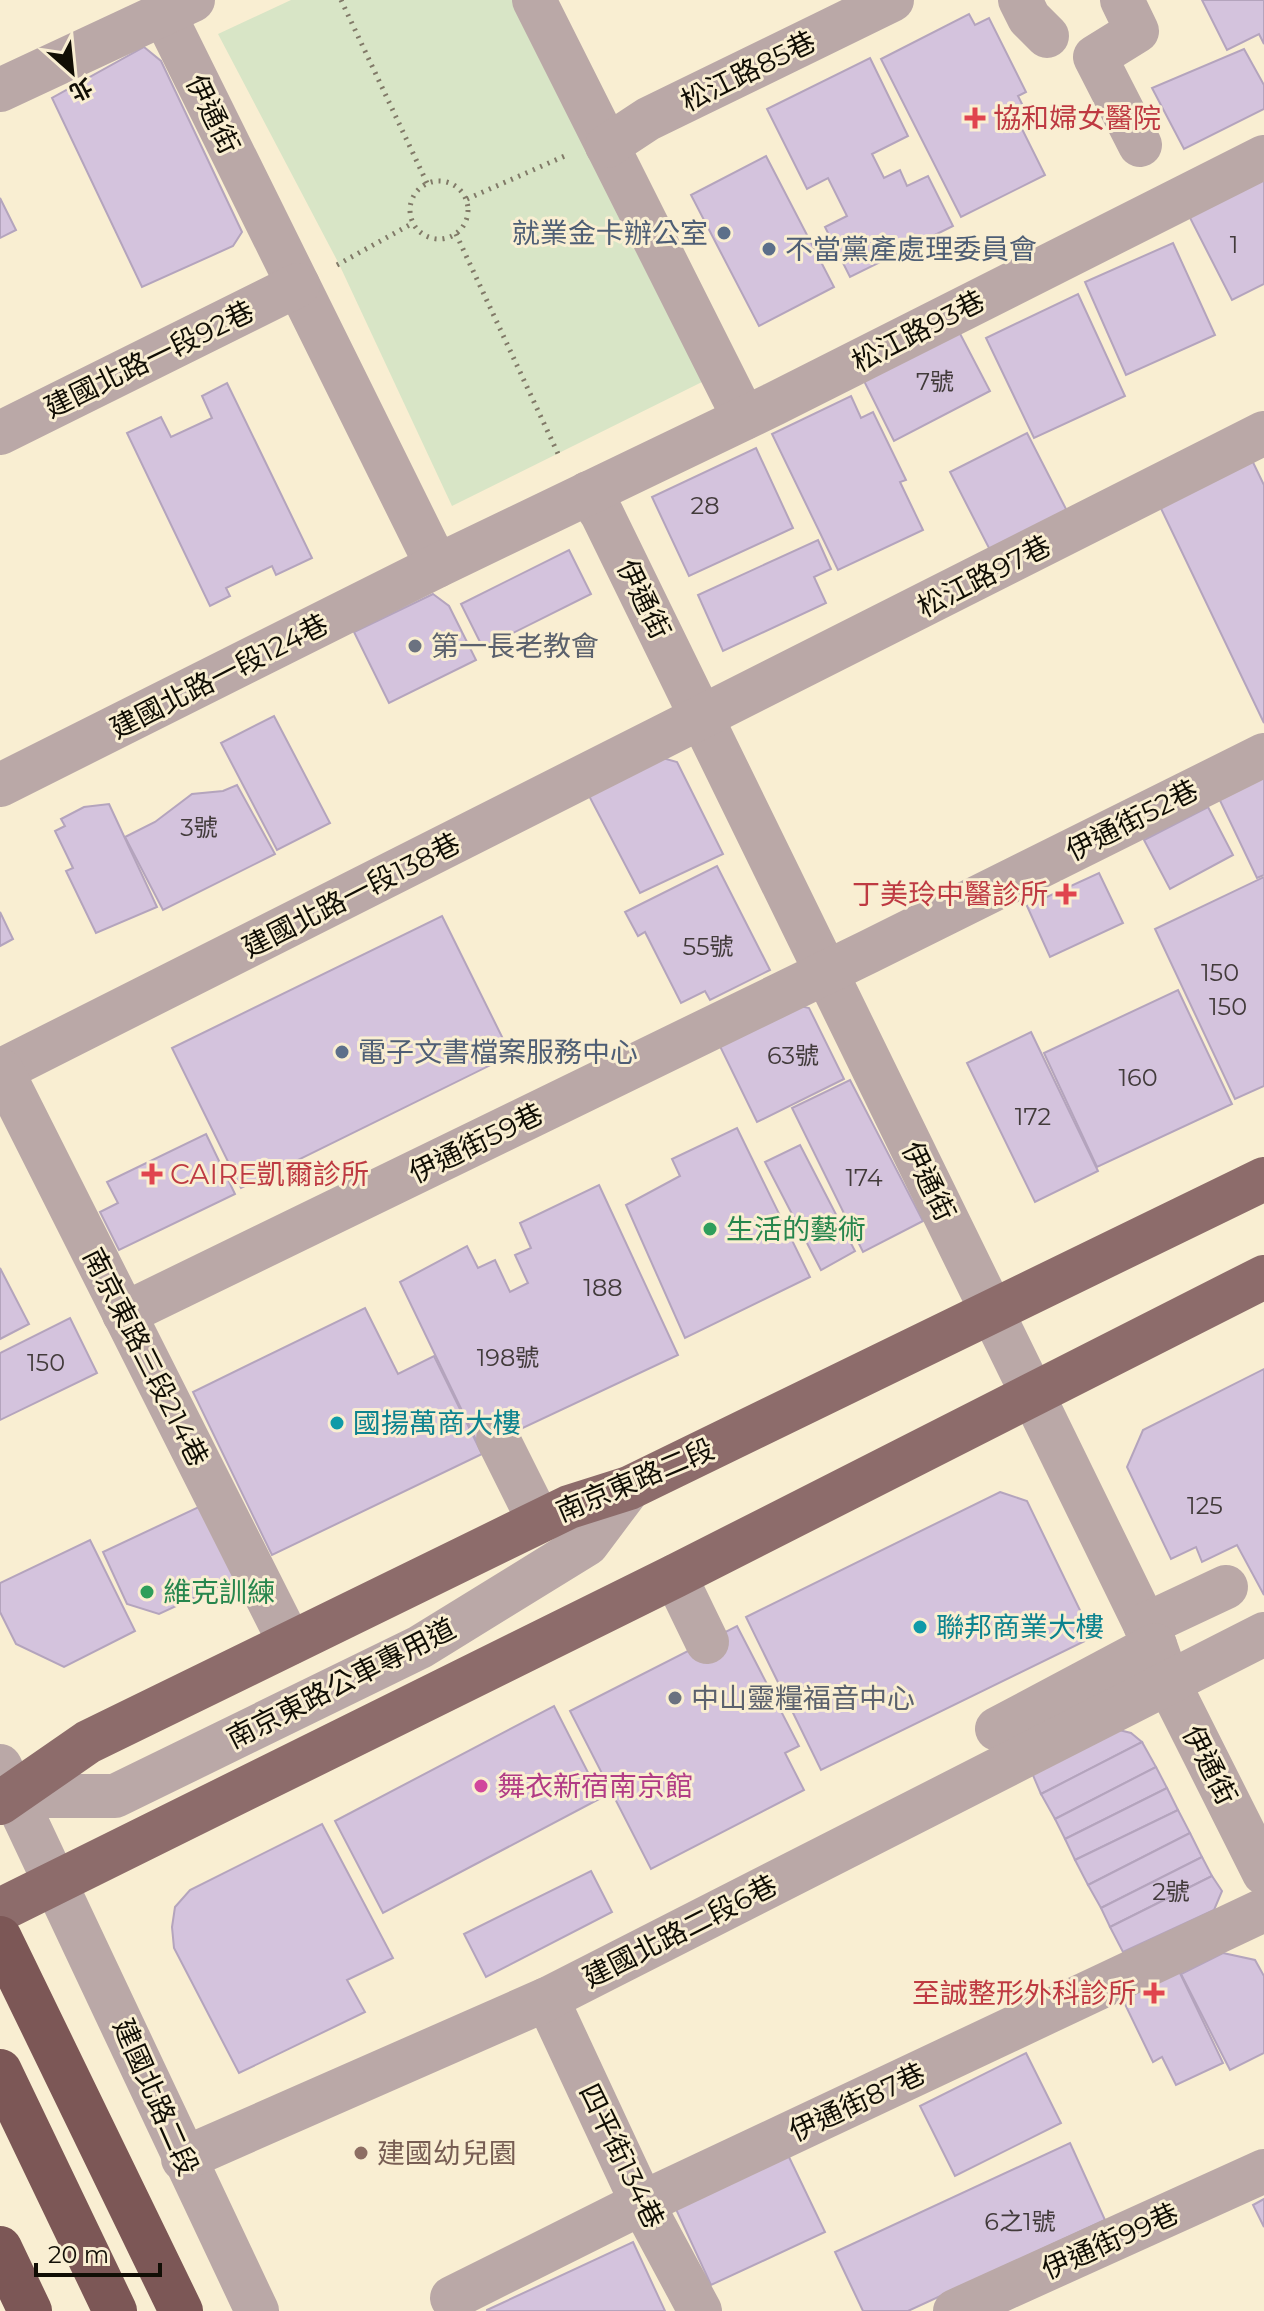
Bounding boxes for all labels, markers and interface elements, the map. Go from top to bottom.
street label: 松江路85巷 [675,24,821,118]
north arrow [32,32,112,112]
street label: 伊通街 [179,69,247,159]
text: 北 [65,72,97,106]
place label: 協和婦女醫院 [993,101,1161,135]
marker: 協和婦女醫院 [964,107,986,129]
place label: 就業金卡辦公室 [512,216,708,250]
marker: 就業金卡辦公室 [715,224,733,242]
house number: 1 [1230,230,1238,259]
place label: 不當黨產處理委員會 [785,232,1037,266]
marker: 不當黨產處理委員會 [760,240,778,258]
street label: 松江路93巷 [846,283,990,379]
street label: 建國北路一段92巷 [39,294,259,424]
house number: 7號 [916,367,954,396]
house number: 28 [691,491,719,520]
street label: 松江路97巷 [912,528,1056,624]
street label: 伊通街 [610,554,678,644]
street label: 建國北路一段124巷 [104,606,334,746]
place label: 第一長老教會 [431,629,599,663]
marker: 第一長老教會 [406,637,424,655]
street label: 伊通街52巷 [1060,772,1204,868]
house number: 3號 [180,813,218,842]
street label: 建國北路一段138巷 [236,825,466,965]
place label: 丁美玲中醫診所 [852,877,1048,911]
marker: 丁美玲中醫診所 [1055,883,1077,905]
house number: 55號 [682,932,734,961]
house number: 150 [1201,958,1239,987]
house number: 150 [1209,992,1247,1021]
place label: 電子文書檔案服務中心 [358,1035,638,1069]
house number: 63號 [767,1041,819,1070]
marker: 電子文書檔案服務中心 [333,1043,351,1061]
house number: 160 [1118,1063,1158,1092]
street label: 伊通街59巷 [403,1096,549,1190]
house number: 172 [1015,1102,1051,1131]
street label: 伊通街 [895,1136,963,1226]
place label: CAIRE凱爾診所 [170,1157,369,1191]
marker: CAIRE凱爾診所 [141,1163,163,1185]
house number: 174 [845,1163,883,1192]
place label: 生活的藝術 [726,1212,866,1246]
marker: 生活的藝術 [701,1220,719,1238]
street label: 南京東路三段214巷 [76,1242,216,1472]
house number: 188 [583,1273,623,1302]
house number: 198號 [477,1343,539,1372]
house number: 150 [27,1348,65,1377]
place label: 國揚萬商大樓 [353,1406,521,1440]
marker: 國揚萬商大樓 [328,1414,346,1432]
street label: 南京東路二段 [551,1432,719,1528]
house number: 125 [1187,1491,1223,1520]
place label: 維克訓練 [163,1575,275,1609]
marker: 維克訓練 [138,1583,156,1601]
place label: 聯邦商業大樓 [936,1610,1104,1644]
street label: 南京東路公車專用道 [221,1611,461,1755]
marker: 聯邦商業大樓 [911,1618,929,1636]
place label: 中山靈糧福音中心 [691,1681,915,1715]
marker: 中山靈糧福音中心 [666,1689,684,1707]
street label: 伊通街 [1176,1720,1244,1810]
place label: 舞衣新宿南京館 [497,1769,693,1803]
marker: 舞衣新宿南京館 [472,1777,490,1795]
street label: 建國北路二段6巷 [577,1867,783,1995]
house number: 2號 [1152,1877,1190,1906]
place label: 至誠整形外科診所 [912,1976,1136,2010]
marker: 至誠整形外科診所 [1143,1982,1165,2004]
street label: 建國北路二段 [106,2013,206,2181]
street label: 伊通街87巷 [783,2056,931,2148]
street label: 四平街134巷 [572,2078,672,2234]
place label: 建國幼兒園 [377,2136,517,2170]
marker: 建國幼兒園 [352,2144,370,2162]
street label: 伊通街99巷 [1036,2196,1184,2286]
house number: 6之1號 [984,2207,1056,2236]
scale bar [36,2227,160,2277]
text: 20 m [48,2240,109,2269]

